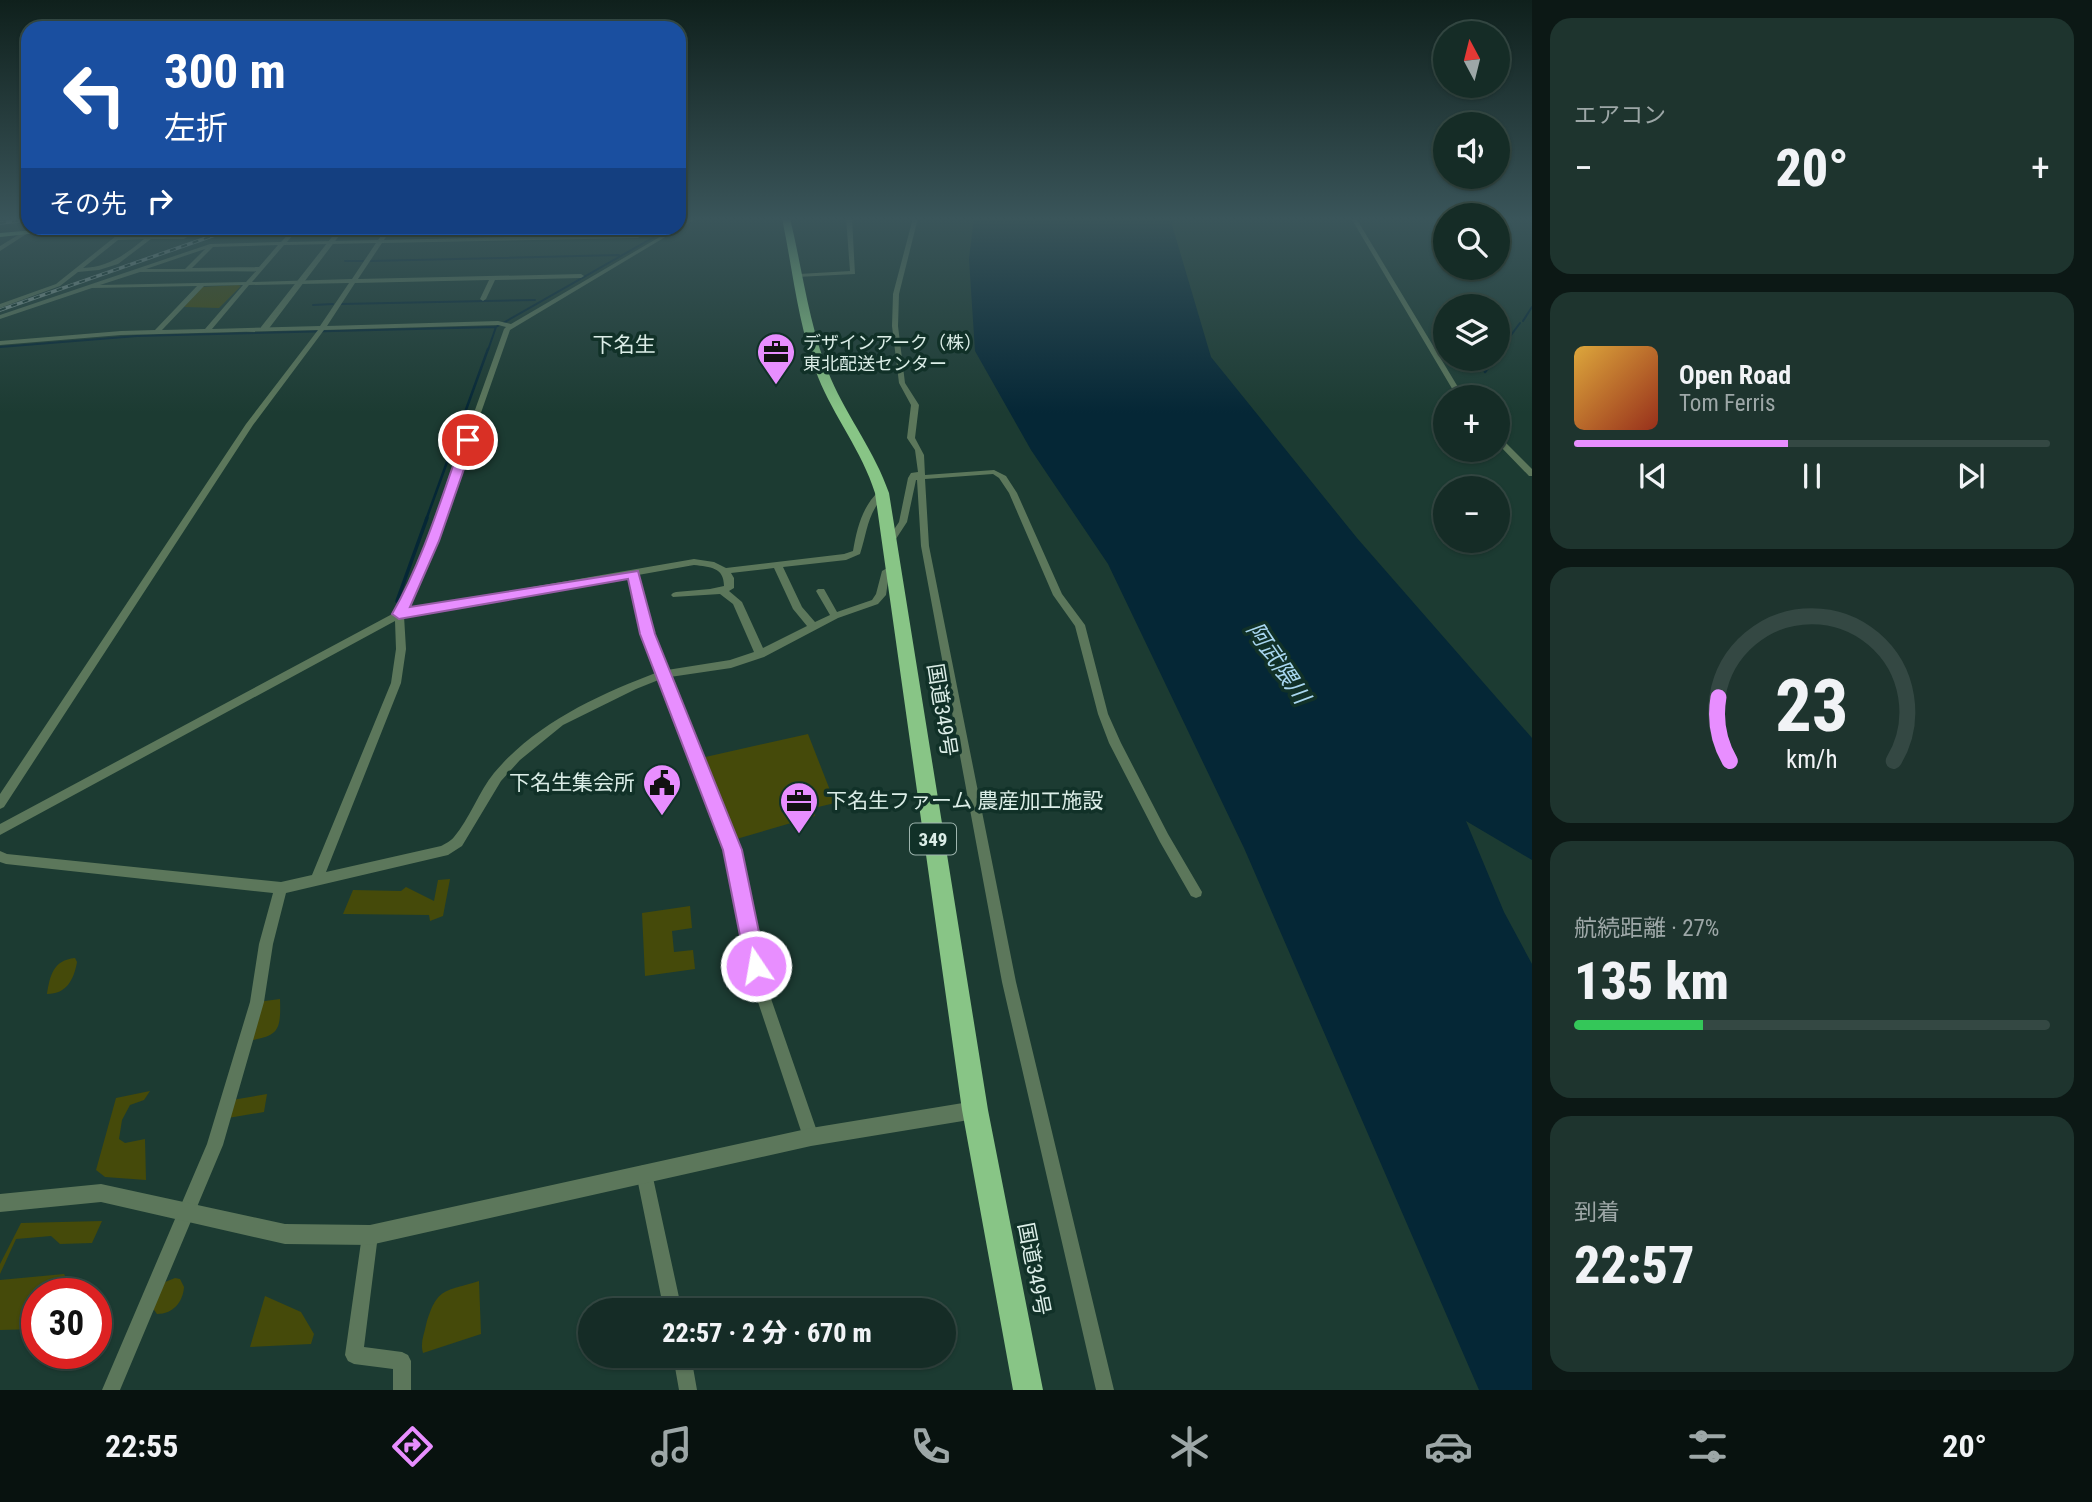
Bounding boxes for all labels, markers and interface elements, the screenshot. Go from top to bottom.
north arrow [1433,21,1510,98]
map controls [1433,21,1510,553]
text: 300 m [164,43,286,100]
icon: left [49,49,140,140]
text: エアコン [1574,102,1666,129]
text: 左折 [164,109,228,147]
button: sound [1433,112,1510,189]
text: 20° [1775,138,1849,199]
text: − [1574,146,1593,190]
text: + [2031,146,2050,190]
icon: right [141,182,179,220]
text: その先 [49,189,127,219]
button: search [1433,203,1510,280]
button: layers [1433,294,1510,371]
office icon: デザインアーク（株） 東北配送センター [755,331,797,386]
place label: デザインアーク（株） 東北配送センター [803,332,982,374]
district label: 下名生 [593,333,656,357]
text: Open Road [1679,360,1791,390]
button: + [1433,385,1510,462]
text: Tom Ferris [1679,390,1775,417]
pin [438,410,498,470]
icon: arrive [449,421,487,459]
icon: previous [1634,457,1672,495]
icon: pause [1793,457,1831,495]
icon: next [1952,457,1990,495]
button: − [1433,476,1510,553]
water label: 阿武隈川 [1241,617,1317,711]
street label: 国道349号 [923,662,961,758]
text: 23 [1775,663,1849,749]
text: km/h [1786,745,1838,774]
public building icon: 下名生集会所 [641,762,683,817]
place label: 下名生集会所 [509,771,635,795]
office icon: 下名生ファーム 農産加工施設 [778,780,820,835]
place label: 下名生ファーム 農産加工施設 [826,789,1103,813]
road number: 349 [910,824,956,854]
text: 航続距離 · 27% [1574,915,1719,942]
position arrow [719,929,793,1003]
text: 135 km [1574,951,1729,1012]
text: 到着 [1574,1199,1620,1226]
street label: 国道349号 [1013,1221,1055,1317]
text: 22:57 [1574,1235,1694,1296]
speed limit sign: 30 [21,1278,112,1369]
text: 22:57 · 2 分 · 670 m [662,1318,872,1348]
icon: directions [388,1422,437,1471]
icon: music [647,1422,696,1471]
icon: phone [906,1422,955,1471]
icon: climate [1165,1422,1214,1471]
icon: car [1424,1422,1473,1471]
icon: filters [1683,1422,1732,1471]
text: 22:55 [105,1427,178,1465]
text: 20° [1942,1427,1987,1465]

